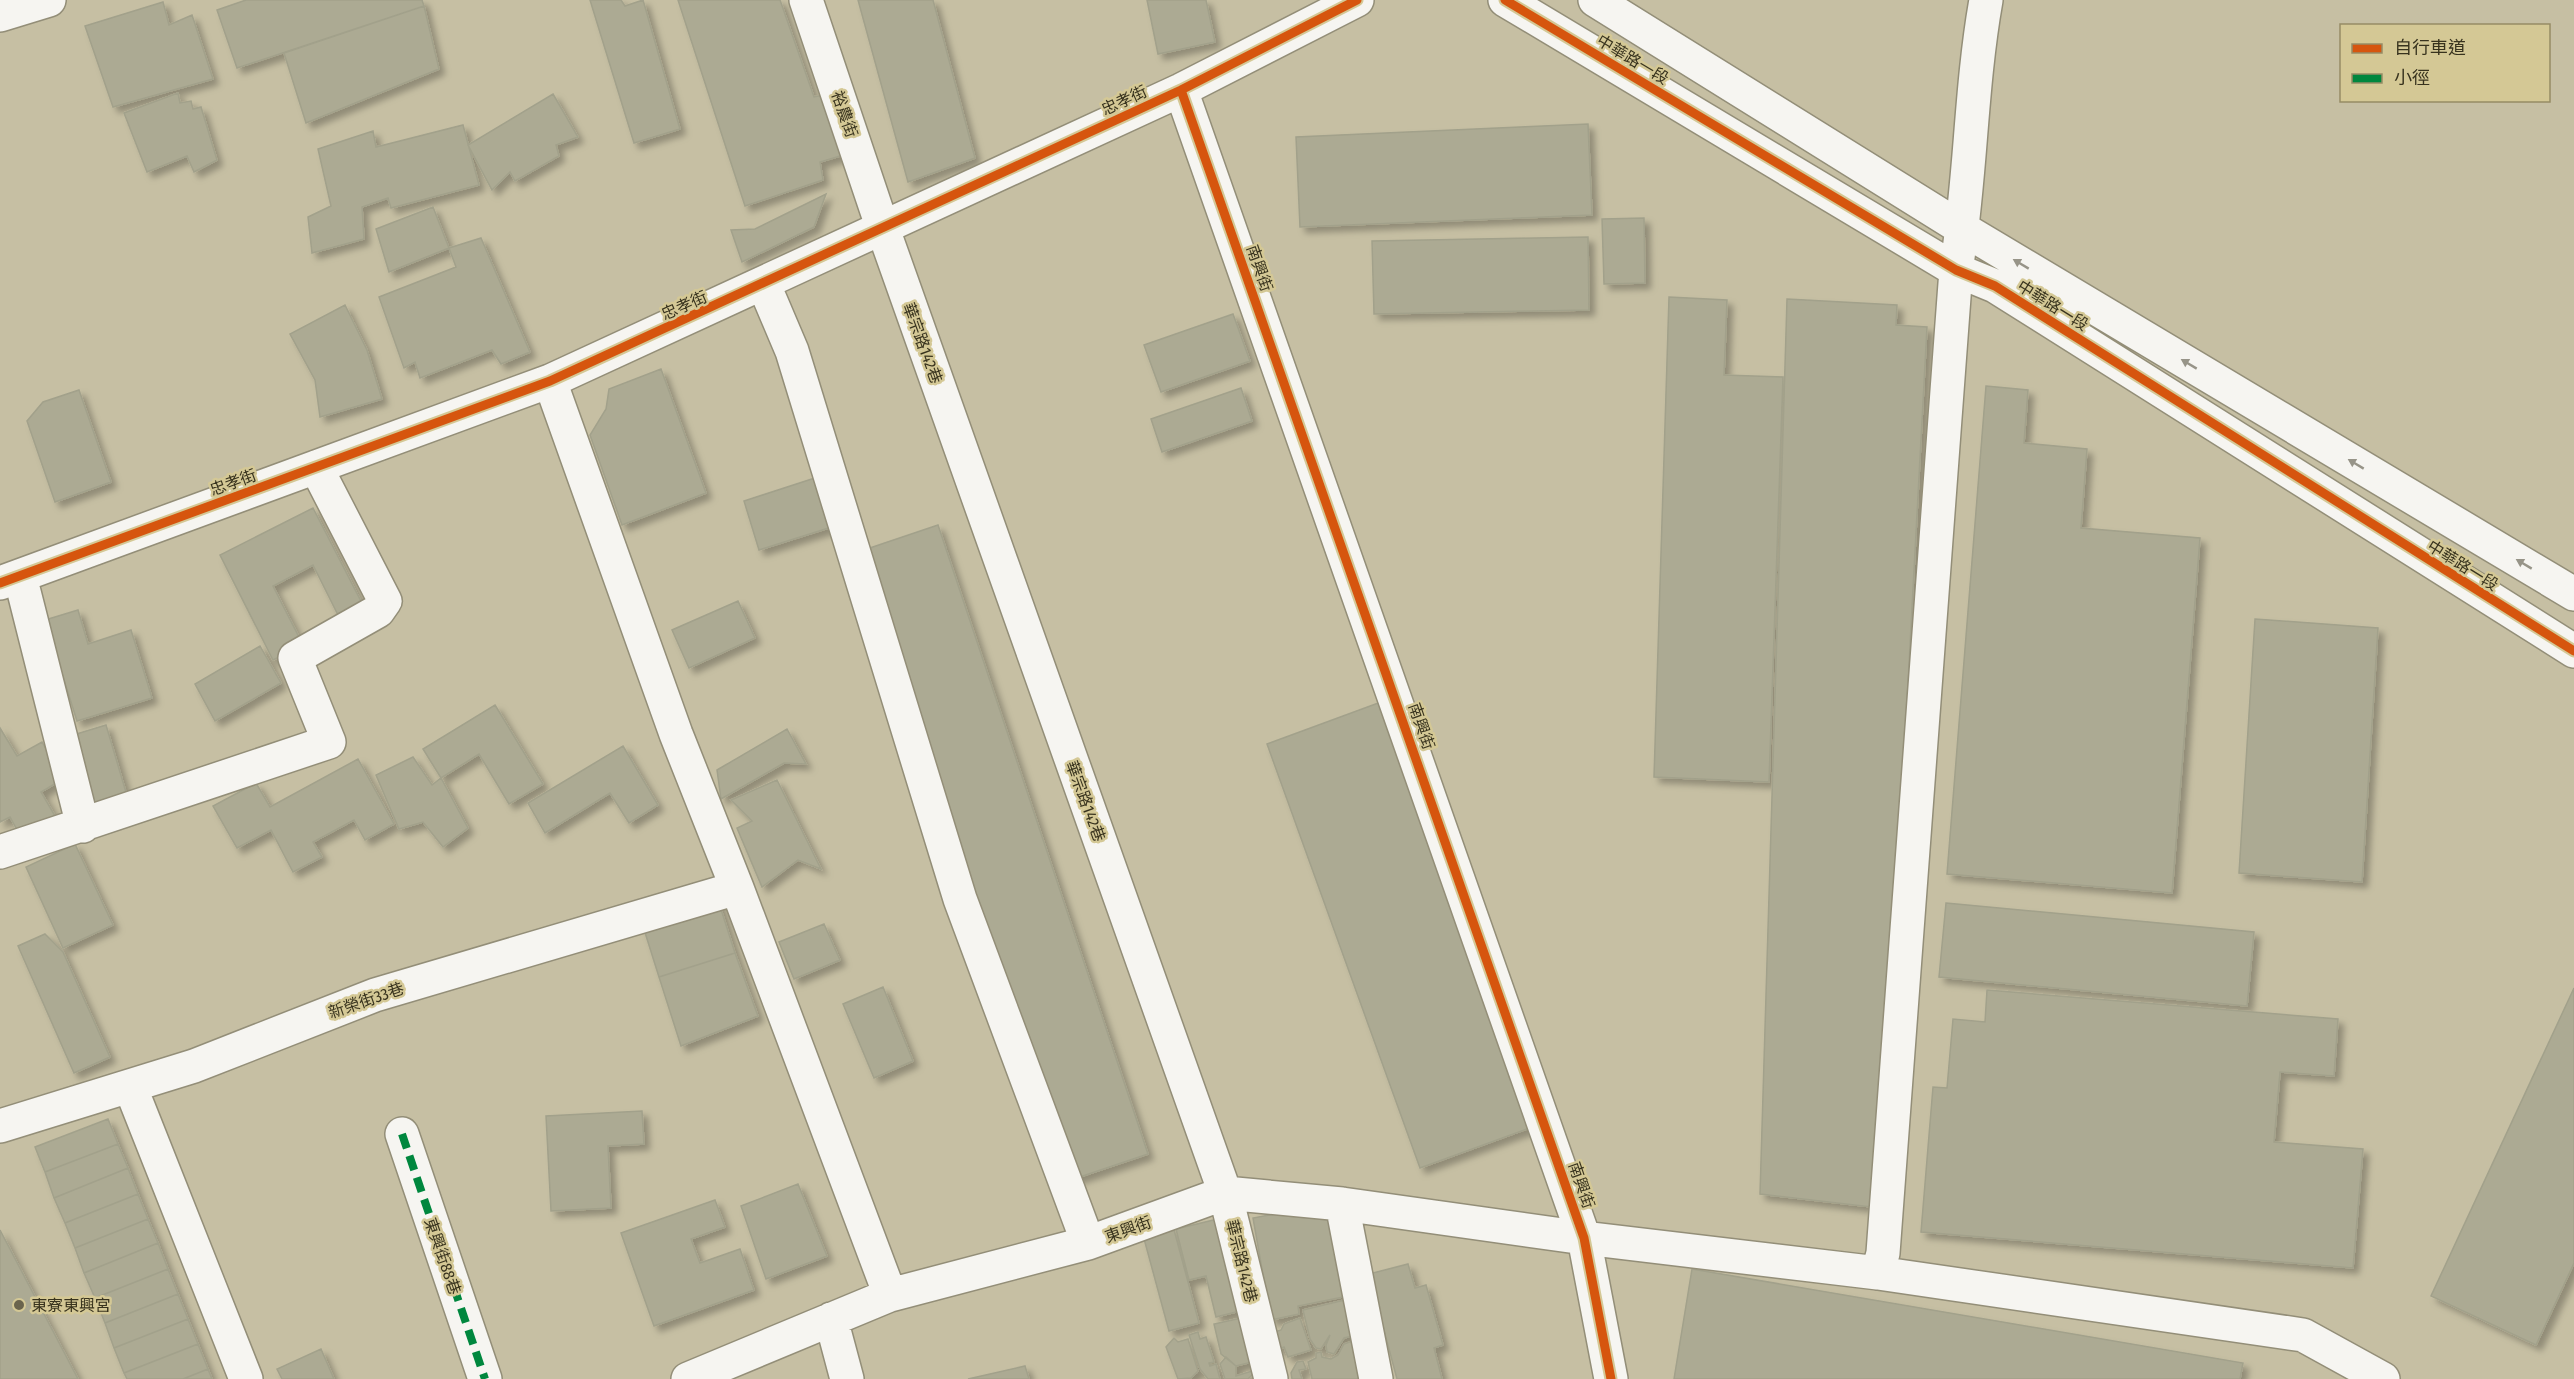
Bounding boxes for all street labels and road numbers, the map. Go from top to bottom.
street label: 中華路一段 [1594,31,1672,88]
street label: 忠孝街 [1098,82,1150,119]
street label: 裕農街 [828,88,861,140]
street label: 南興街 [1243,242,1276,294]
street label: 中華路一段 [2014,276,2092,335]
street label: 忠孝街 [658,287,710,324]
street label: 華宗路142巷 [899,300,946,386]
street label: 忠孝街 [207,465,259,500]
street label: 中華路一段 [2424,536,2502,595]
street label: 南興街 [1405,700,1438,752]
street label: 華宗路142巷 [1062,758,1109,844]
street label: 新榮街33巷 [326,979,406,1022]
street label: 南興街 [1565,1159,1598,1211]
street label: 東興街 [1102,1212,1154,1247]
street label: 東興街88巷 [421,1215,465,1297]
street label: 華宗路142巷 [1222,1218,1261,1305]

